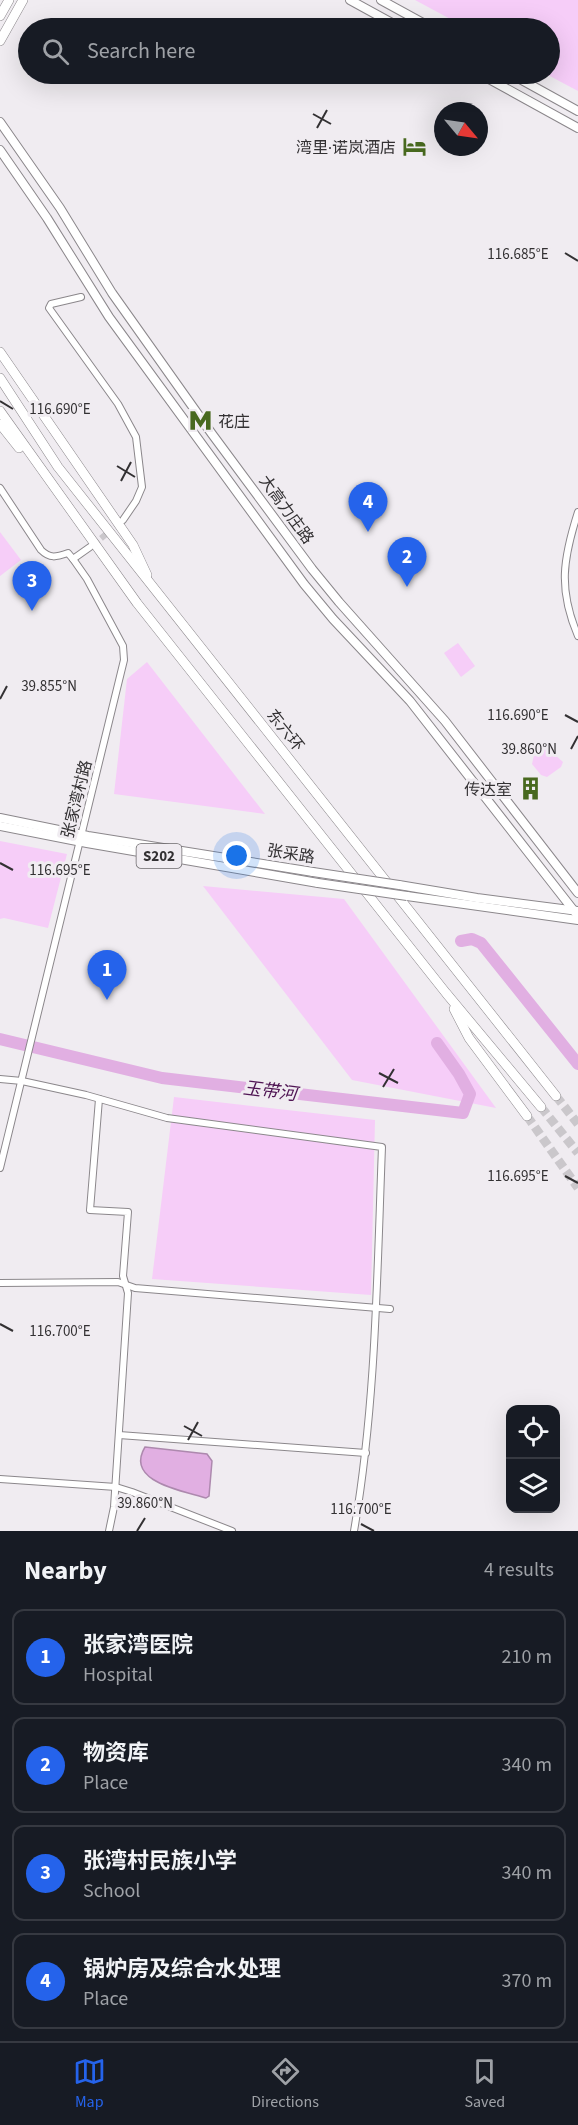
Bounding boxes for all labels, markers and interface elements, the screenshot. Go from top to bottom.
search box [18,18,560,84]
icon: search [39,35,72,68]
text: Search here [87,35,195,67]
north arrow [434,102,488,156]
hotel icon: 湾里·诺岚酒店 [401,134,427,160]
place label: 湾里·诺岚酒店 [296,137,396,159]
text: 116.685°E [487,244,549,265]
text: 116.690°E [29,399,91,420]
metro station icon: 花庄 [187,408,213,434]
place label: 花庄 [218,411,250,433]
street label: 大高力庄路 [254,471,319,548]
pin: 4 [348,482,388,532]
pin: 2 [388,538,426,587]
pin: 3 [12,562,51,611]
text: 39.855°N [21,676,77,697]
street label: 东六环 [262,705,309,756]
text: 116.690°E [487,705,549,726]
text: 39.860°N [501,739,557,760]
street label: 张家湾村路 [57,758,97,841]
building icon: 传达室 [517,776,543,802]
place label: 传达室 [464,779,512,801]
street label: 张采路 [265,839,316,869]
your location [222,841,251,870]
road number: S202 [136,844,182,868]
text: 116.695°E [29,860,91,881]
pin: 1 [88,950,126,1000]
water label: 玉带河 [242,1076,301,1108]
text: 116.695°E [487,1166,549,1187]
text: 116.700°E [29,1321,91,1342]
map controls [506,1405,560,1513]
button: locate [506,1405,560,1459]
button: layers [506,1459,560,1513]
text: 39.860°N [117,1493,173,1514]
text: 116.700°E [330,1499,392,1520]
text: Nearby [24,1552,107,1589]
text: 4 results [484,1556,554,1584]
text: 张家湾医院 [83,1629,193,1661]
text: 1 [40,1643,51,1671]
text: 210 m [502,1643,552,1671]
text: Hospital [83,1661,153,1689]
text: 物资库 [83,1737,149,1769]
text: 2 [40,1751,51,1779]
text: 340 m [502,1751,552,1779]
text: Place [83,1769,128,1797]
text: 张湾村民族小学 [83,1845,237,1877]
text: 3 [40,1859,51,1887]
text: 340 m [502,1859,552,1887]
text: School [83,1877,140,1905]
text: 锅炉房及综合水处理 [83,1953,281,1985]
text: 4 [40,1967,51,1995]
text: 370 m [502,1967,552,1995]
text: Place [83,1985,128,2013]
tab: Map [73,2055,106,2113]
tab: Directions [251,2055,319,2113]
tab: Saved [464,2055,505,2113]

